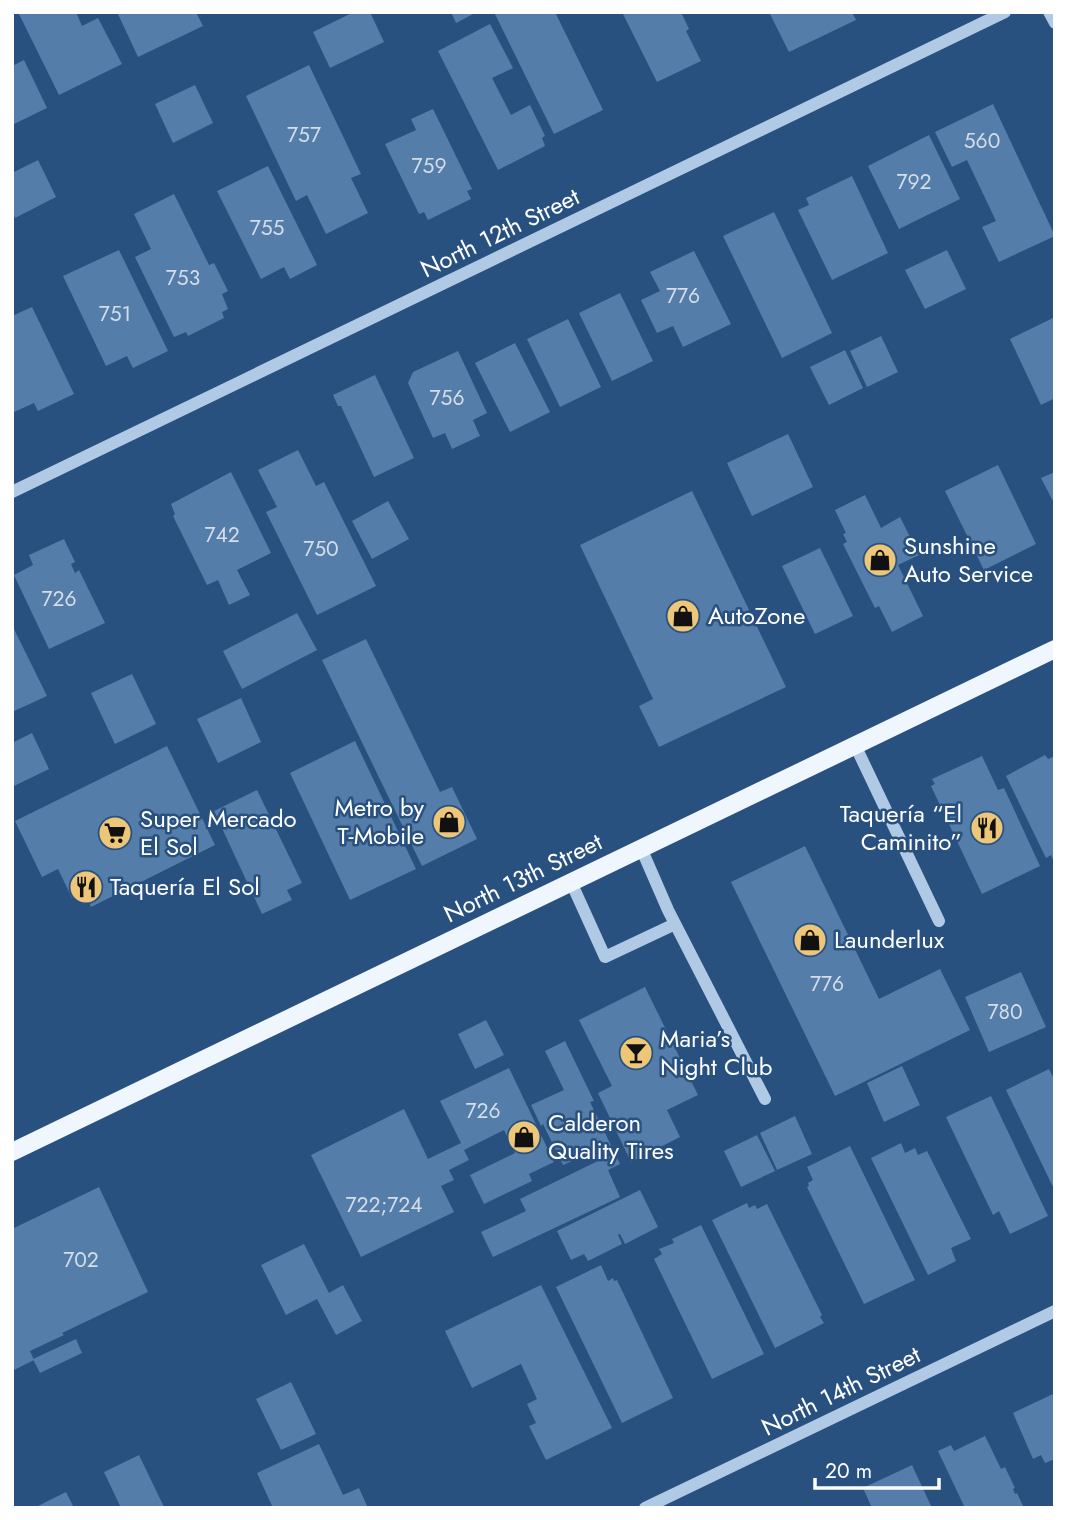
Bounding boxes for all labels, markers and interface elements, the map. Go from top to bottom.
house number: 757 [287,120,321,150]
house number: 560 [964,126,1000,156]
house number: 759 [412,151,446,181]
house number: 792 [896,167,932,197]
street label: North 12th Street [414,179,585,286]
house number: 755 [250,213,284,243]
house number: 753 [166,263,200,293]
house number: 776 [666,281,700,311]
house number: 751 [99,299,131,329]
house number: 756 [430,383,464,413]
house number: 742 [204,520,240,550]
place label: Sunshine Auto Service [904,528,1033,591]
house number: 750 [303,534,339,564]
shop icon: Sunshine Auto Service [861,541,899,579]
house number: 726 [41,584,77,614]
shop icon: AutoZone [664,597,702,635]
place label: AutoZone [708,598,805,633]
place label: Metro by T-Mobile [334,790,424,853]
place label: Taquería “El Caminito” [840,796,962,859]
place label: Super Mercado El Sol [140,801,297,864]
shop icon: Metro by T-Mobile [430,803,468,841]
restaurant icon: Taquería “El Caminito” [968,809,1006,847]
supermarket icon: Super Mercado El Sol [96,814,134,852]
street label: North 13th Street [438,824,608,931]
restaurant icon: Taquería El Sol [67,868,105,906]
place label: Taquería El Sol [110,869,260,904]
shop icon: Launderlux [791,921,829,959]
place label: Launderlux [834,922,945,957]
house number: 776 [810,969,844,999]
house number: 780 [987,997,1023,1027]
place label: Maria’s Night Club [660,1021,772,1084]
bar icon: Maria’s Night Club [617,1034,655,1072]
house number: 726 [465,1096,501,1126]
place label: Calderon Quality Tires [548,1105,674,1168]
shop icon: Calderon Quality Tires [505,1118,543,1156]
house number: 722;724 [345,1190,423,1220]
house number: 702 [63,1245,99,1275]
street label: North 14th Street [755,1337,926,1444]
scale bar [815,1446,939,1490]
text: 20 m [825,1456,872,1486]

